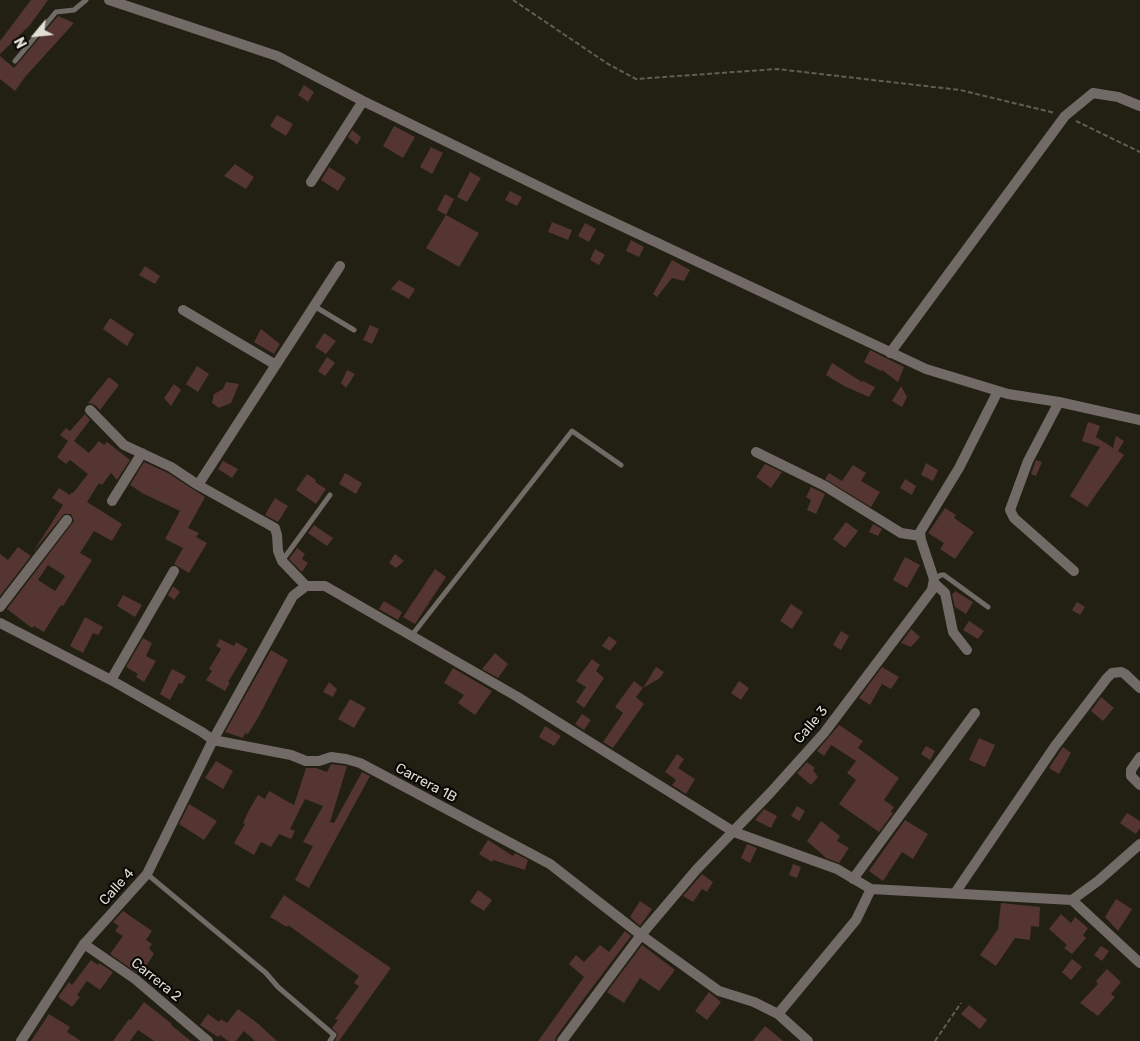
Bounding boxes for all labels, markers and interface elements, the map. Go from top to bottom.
north arrow [10,10,60,60]
text: N [11,34,31,51]
street label: Calle 3 [791,703,831,747]
street label: Carrera 1B [392,760,460,806]
street label: Calle 4 [96,865,138,909]
street label: Carrera 2 [127,955,185,1005]

